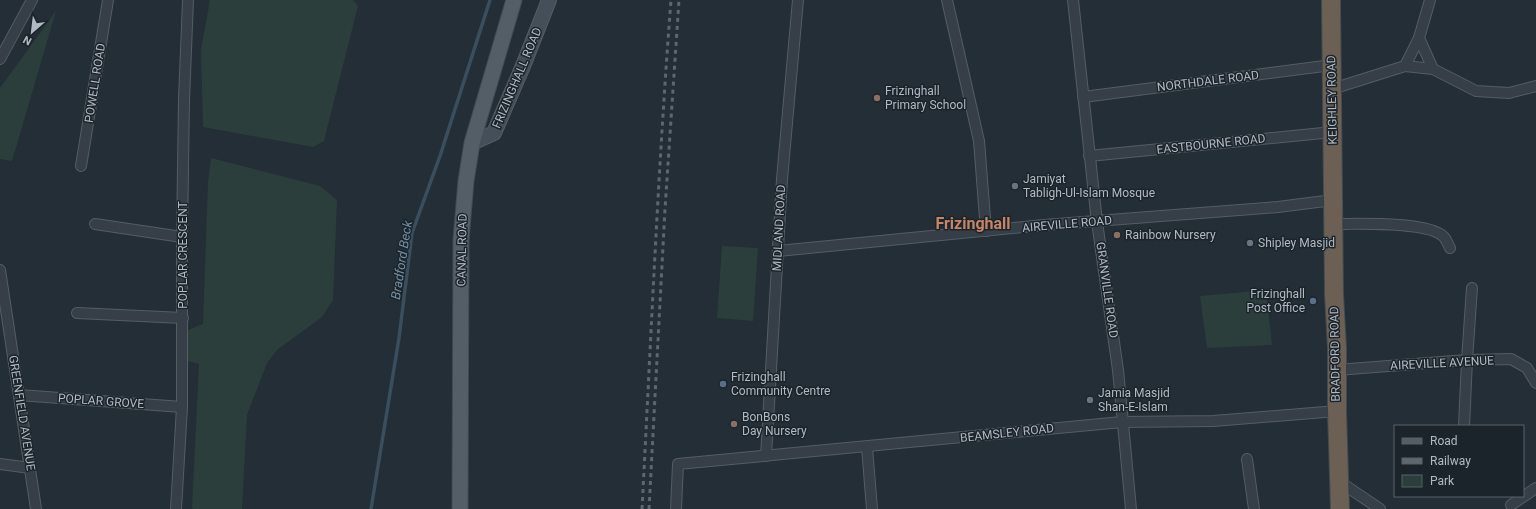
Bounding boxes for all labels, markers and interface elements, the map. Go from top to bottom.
north arrow [12,12,52,52]
street label: FRIZINGHALL ROAD [489,25,545,130]
text: N [21,33,34,48]
street label: POWELL ROAD [82,42,108,124]
street label: KEIGHLEY ROAD [1324,55,1340,145]
street label: NORTHDALE ROAD [1156,68,1260,94]
place label: Frizinghall Primary School [885,84,966,112]
marker: Frizinghall Primary School [872,93,882,103]
street label: EASTBOURNE ROAD [1156,131,1266,157]
place label: Jamiyat Tabligh-Ul-Islam Mosque [1023,172,1155,200]
marker: Jamiyat Tabligh-Ul-Islam Mosque [1010,181,1020,191]
street label: MIDLAND ROAD [770,184,788,272]
street label: POPLAR CRESCENT [176,201,190,309]
street label: CANAL ROAD [454,213,470,287]
street label: AIREVILLE ROAD [1021,213,1113,235]
district label: Frizinghall [935,214,1011,233]
water label: Bradford Beck [388,219,415,300]
place label: Rainbow Nursery [1125,228,1216,242]
marker: Rainbow Nursery [1112,230,1122,240]
place label: Shipley Masjid [1258,236,1335,250]
marker: Shipley Masjid [1245,238,1255,248]
street label: GRANVILLE ROAD [1093,241,1121,339]
place label: Frizinghall Post Office [1246,287,1305,315]
marker: Frizinghall Post Office [1308,296,1318,306]
street label: BRADFORD ROAD [1327,306,1343,402]
street label: AIREVILLE AVENUE [1390,353,1494,373]
street label: GREENFIELD AVENUE [6,354,38,472]
place label: Frizinghall Community Centre [731,370,831,398]
marker: Frizinghall Community Centre [718,379,728,389]
place label: Jamia Masjid Shan-E-Islam [1098,386,1170,414]
street label: POPLAR GROVE [57,391,145,411]
marker: Jamia Masjid Shan-E-Islam [1085,395,1095,405]
place label: BonBons Day Nursery [742,410,807,438]
marker: BonBons Day Nursery [729,419,739,429]
street label: BEAMSLEY ROAD [959,421,1055,445]
legend [1394,425,1524,497]
text: Road [1430,434,1458,448]
text: Railway [1430,454,1471,468]
text: Park [1430,474,1455,488]

